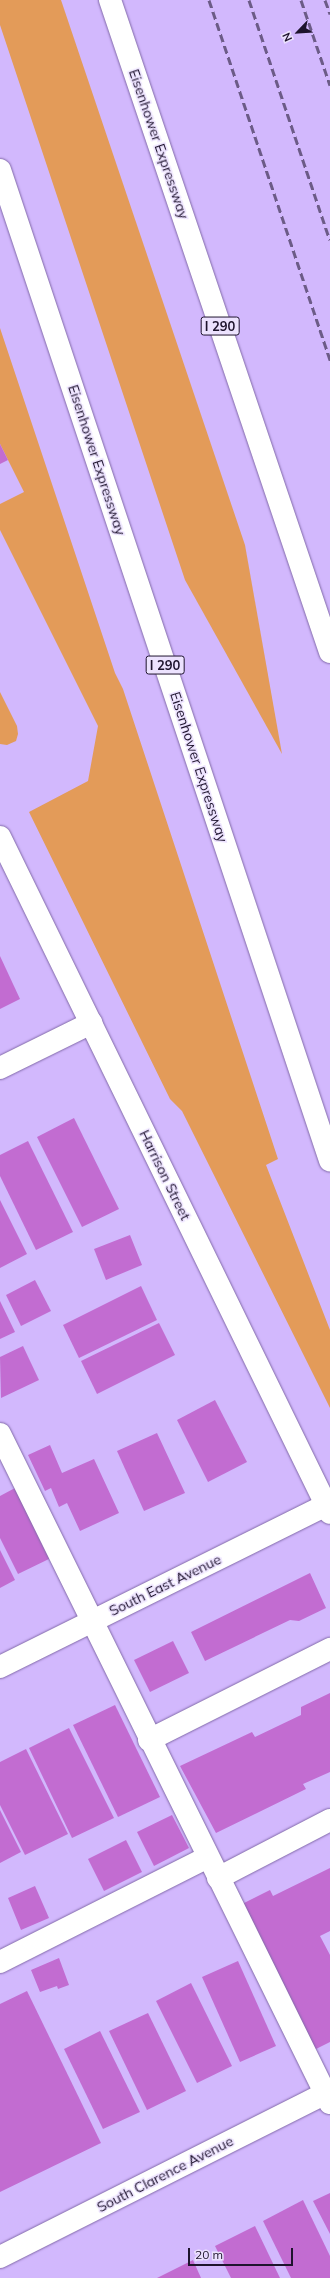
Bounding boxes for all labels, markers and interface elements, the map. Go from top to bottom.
north arrow [278,12,318,52]
text: N [279,30,295,44]
street label: Eisenhower Expressway [125,67,193,221]
road number: I 290 [200,315,240,337]
street label: Eisenhower Expressway [65,383,129,537]
road number: I 290 [145,654,185,676]
street label: Eisenhower Expressway [167,690,231,844]
street label: Harrison Street [136,1127,194,1223]
street label: South East Avenue [106,1551,224,1619]
street label: South Clarence Avenue [94,2132,236,2216]
scale bar [190,2240,295,2266]
text: 20 m [195,2247,223,2262]

